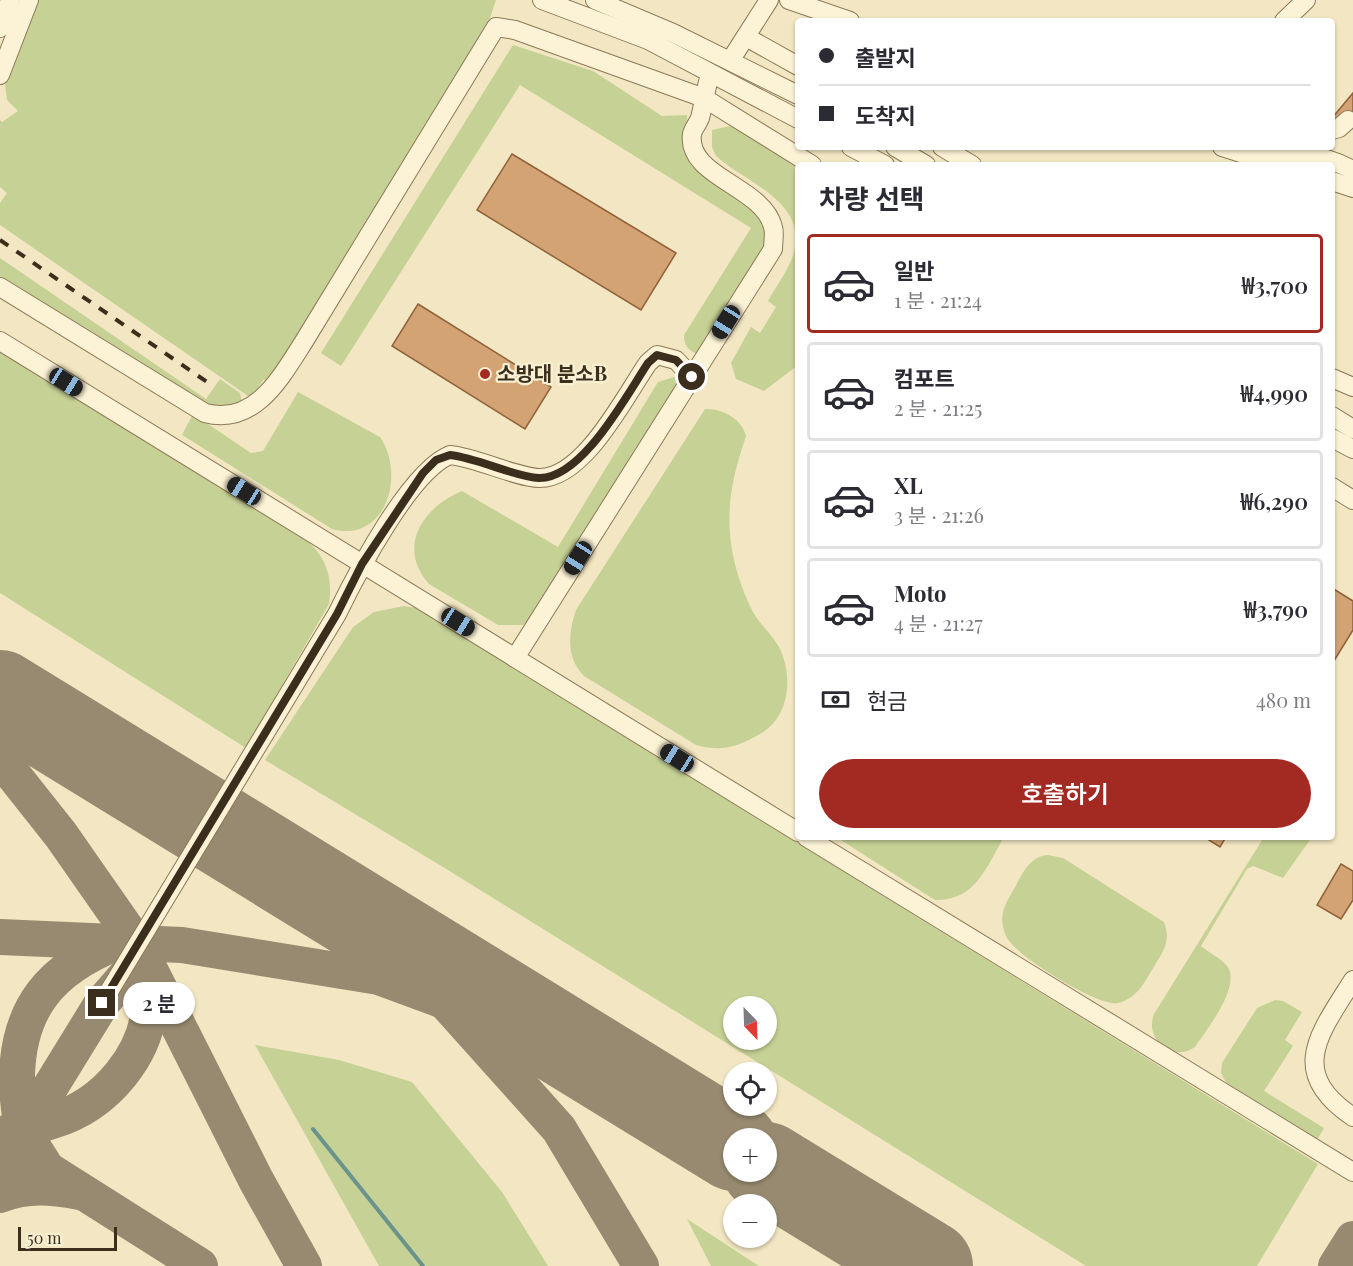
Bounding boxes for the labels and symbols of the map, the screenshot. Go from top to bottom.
car [709,302,743,342]
place label: 소방대 분소B [497,359,607,386]
route start [678,363,705,390]
car [46,365,86,399]
marker: 소방대 분소B [478,367,492,381]
car [224,474,264,508]
car [561,538,595,578]
car [438,605,478,639]
car [657,741,697,775]
callout: 2 분 [123,982,195,1024]
route end [88,989,115,1016]
north arrow [723,996,777,1050]
scale bar [18,1224,117,1252]

